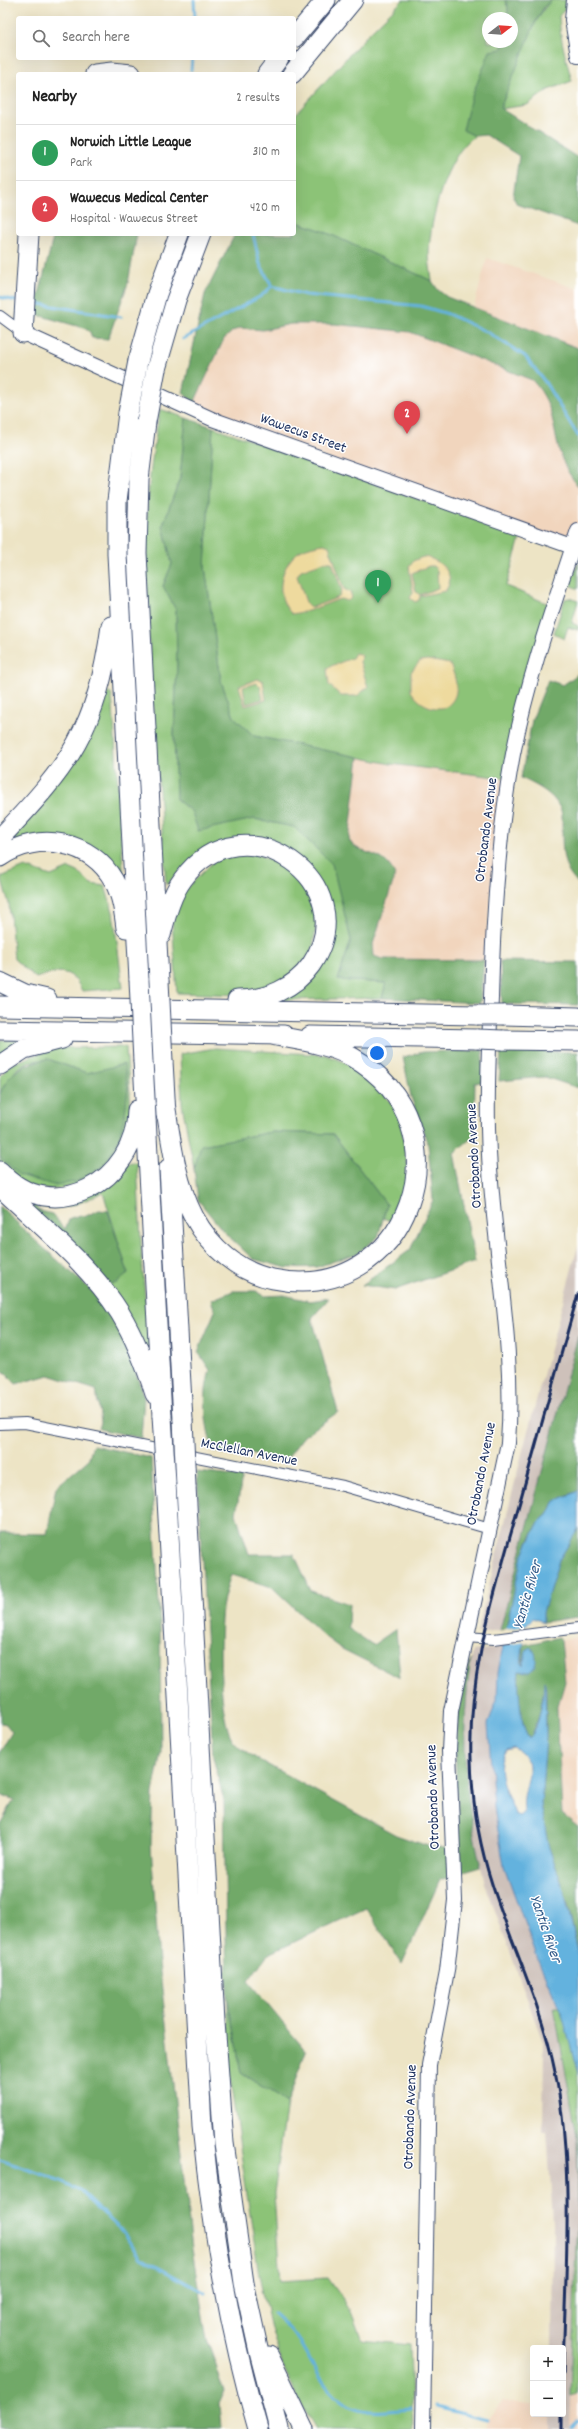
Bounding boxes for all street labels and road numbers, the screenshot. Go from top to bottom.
street label: Wawecus Street [257,408,350,460]
street label: Otrobando Avenue [470,776,504,883]
street label: Otrobando Avenue [461,1103,489,1209]
street label: Otrobando Avenue [461,1420,503,1528]
street label: McClellan Avenue [199,1433,300,1473]
street label: Otrobando Avenue [421,1744,447,1850]
street label: Otrobando Avenue [398,2064,424,2170]

